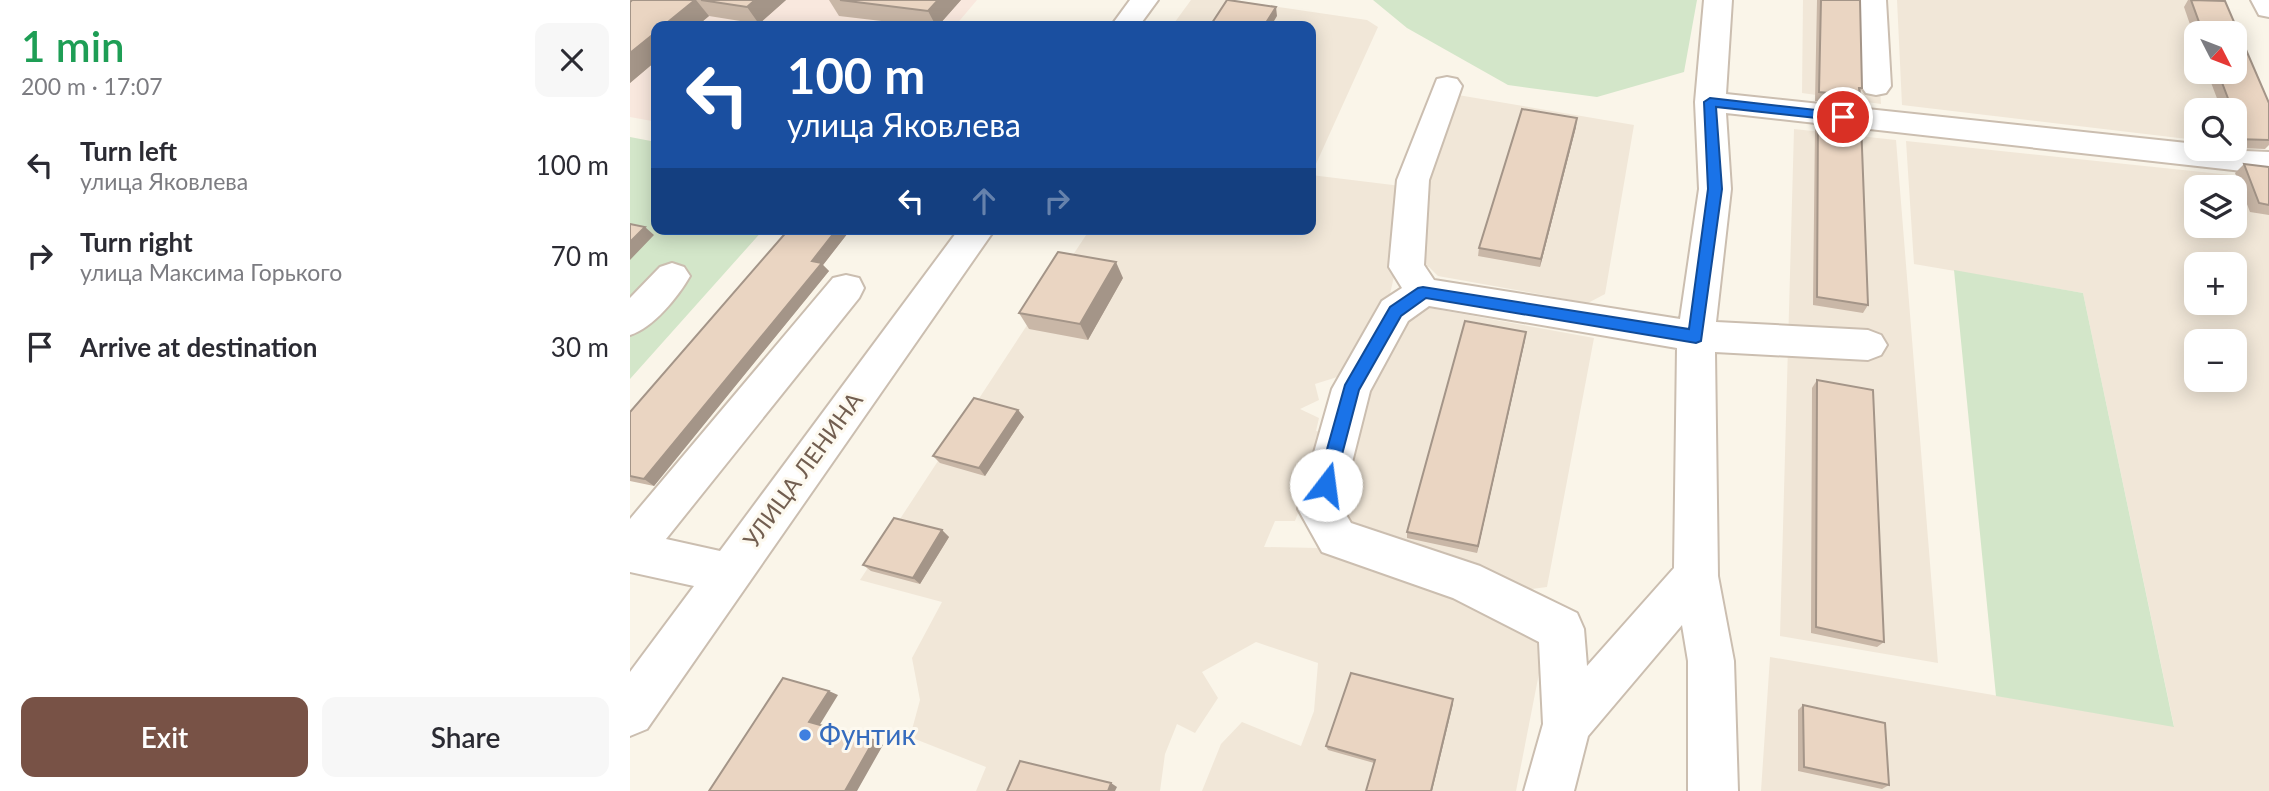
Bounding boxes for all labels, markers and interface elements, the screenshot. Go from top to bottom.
text: 1 min [21,21,125,71]
north arrow [2184,21,2247,84]
map controls [2184,21,2247,392]
button: close [535,23,609,97]
text: 100 m [787,46,925,104]
icon: left [672,49,763,140]
text: 200 m · 17:07 [21,72,163,100]
pin [1813,87,1873,147]
icon: arrive [1824,98,1862,136]
button: search [2184,98,2247,161]
text: улица Яковлева [787,105,1021,144]
text: Turn left [80,135,177,167]
icon: left [21,146,59,184]
text: 100 m [536,149,609,181]
text: улица Яковлева [80,167,248,195]
button: layers [2184,175,2247,238]
icon: left [892,182,930,220]
icon: ahead [965,182,1003,220]
icon: right [1038,182,1076,220]
text: Turn right [80,226,193,258]
icon: right [21,237,59,275]
text: 70 m [551,240,609,272]
button: + [2184,252,2247,315]
text: улица Максима Горького [80,258,342,286]
icon: arrive [21,328,59,366]
button: − [2184,329,2247,392]
text: Arrive at destination [80,331,317,363]
text: 30 m [551,331,609,363]
street label: УЛИЦА ЛЕНИНА [737,386,868,552]
position arrow [1289,448,1363,522]
button: Exit [21,697,308,777]
button: Share [322,697,609,777]
place label: Фунтик [819,717,916,751]
marker: Фунтик [797,727,813,743]

